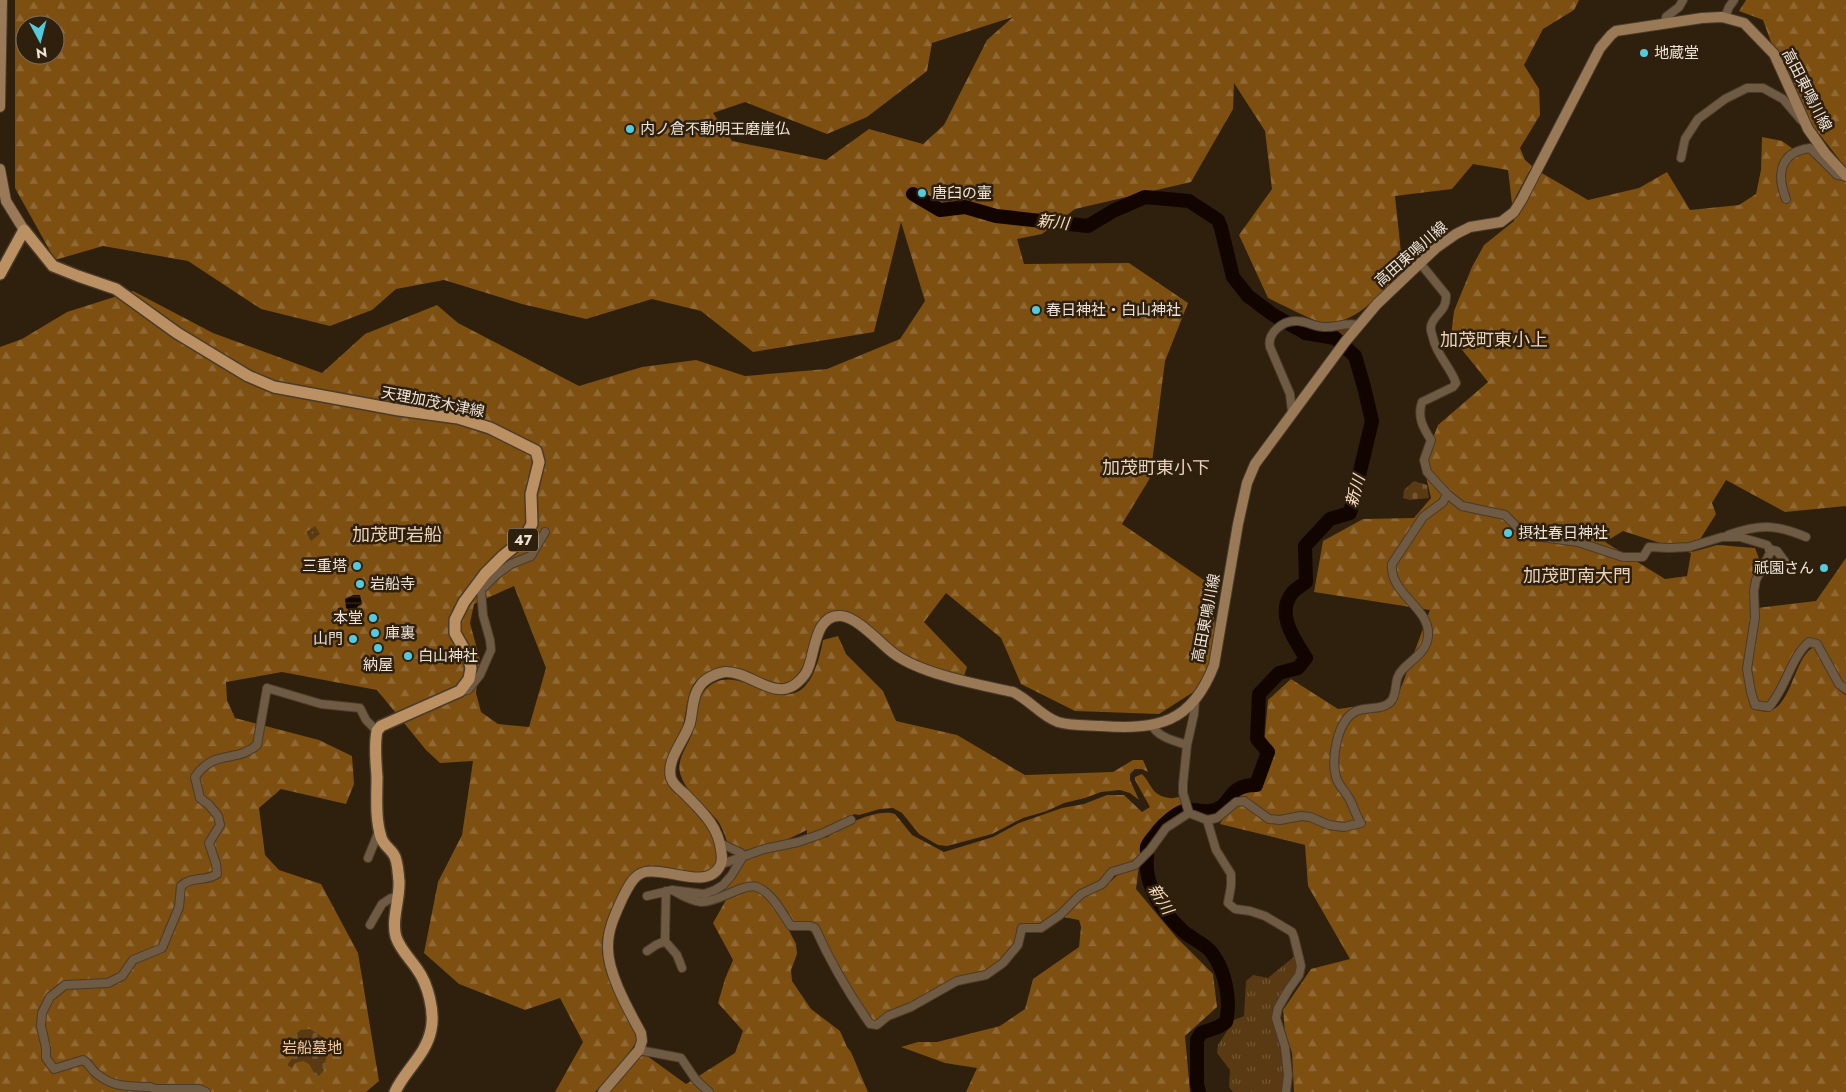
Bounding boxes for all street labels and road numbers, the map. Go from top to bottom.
street label: 高田東鳴川線 [1777,45,1837,135]
street label: 高田東鳴川線 [1370,216,1452,292]
street label: 天理加茂木津線 [379,381,487,423]
road number: 47 [508,528,538,552]
street label: 高田東鳴川線 [1187,572,1225,664]

